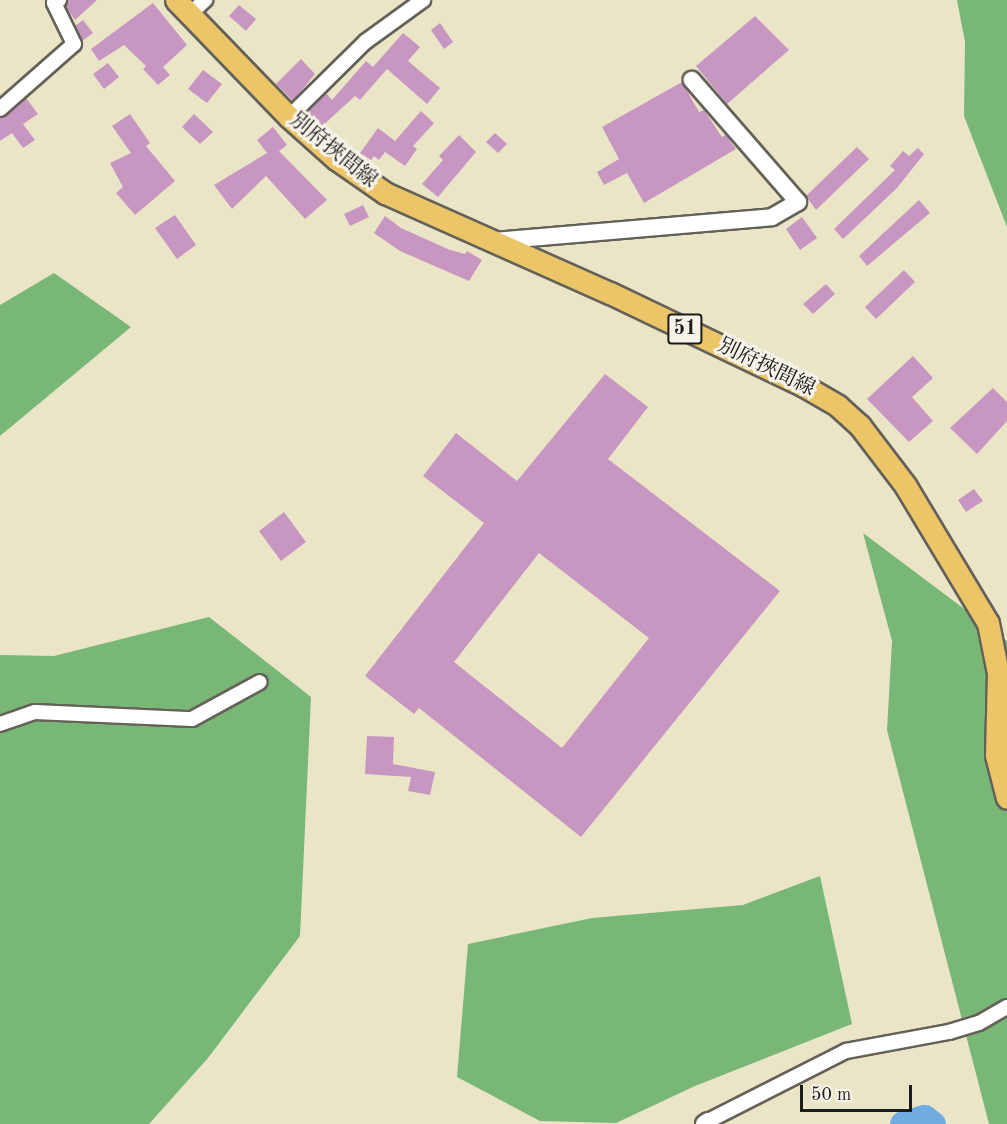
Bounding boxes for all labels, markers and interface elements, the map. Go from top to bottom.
street label: 別府挾間線 [284,108,382,194]
road number: 51 [667,312,703,346]
street label: 別府挾間線 [713,334,819,402]
scale bar [803,1073,916,1111]
text: 50 m [811,1086,851,1104]

